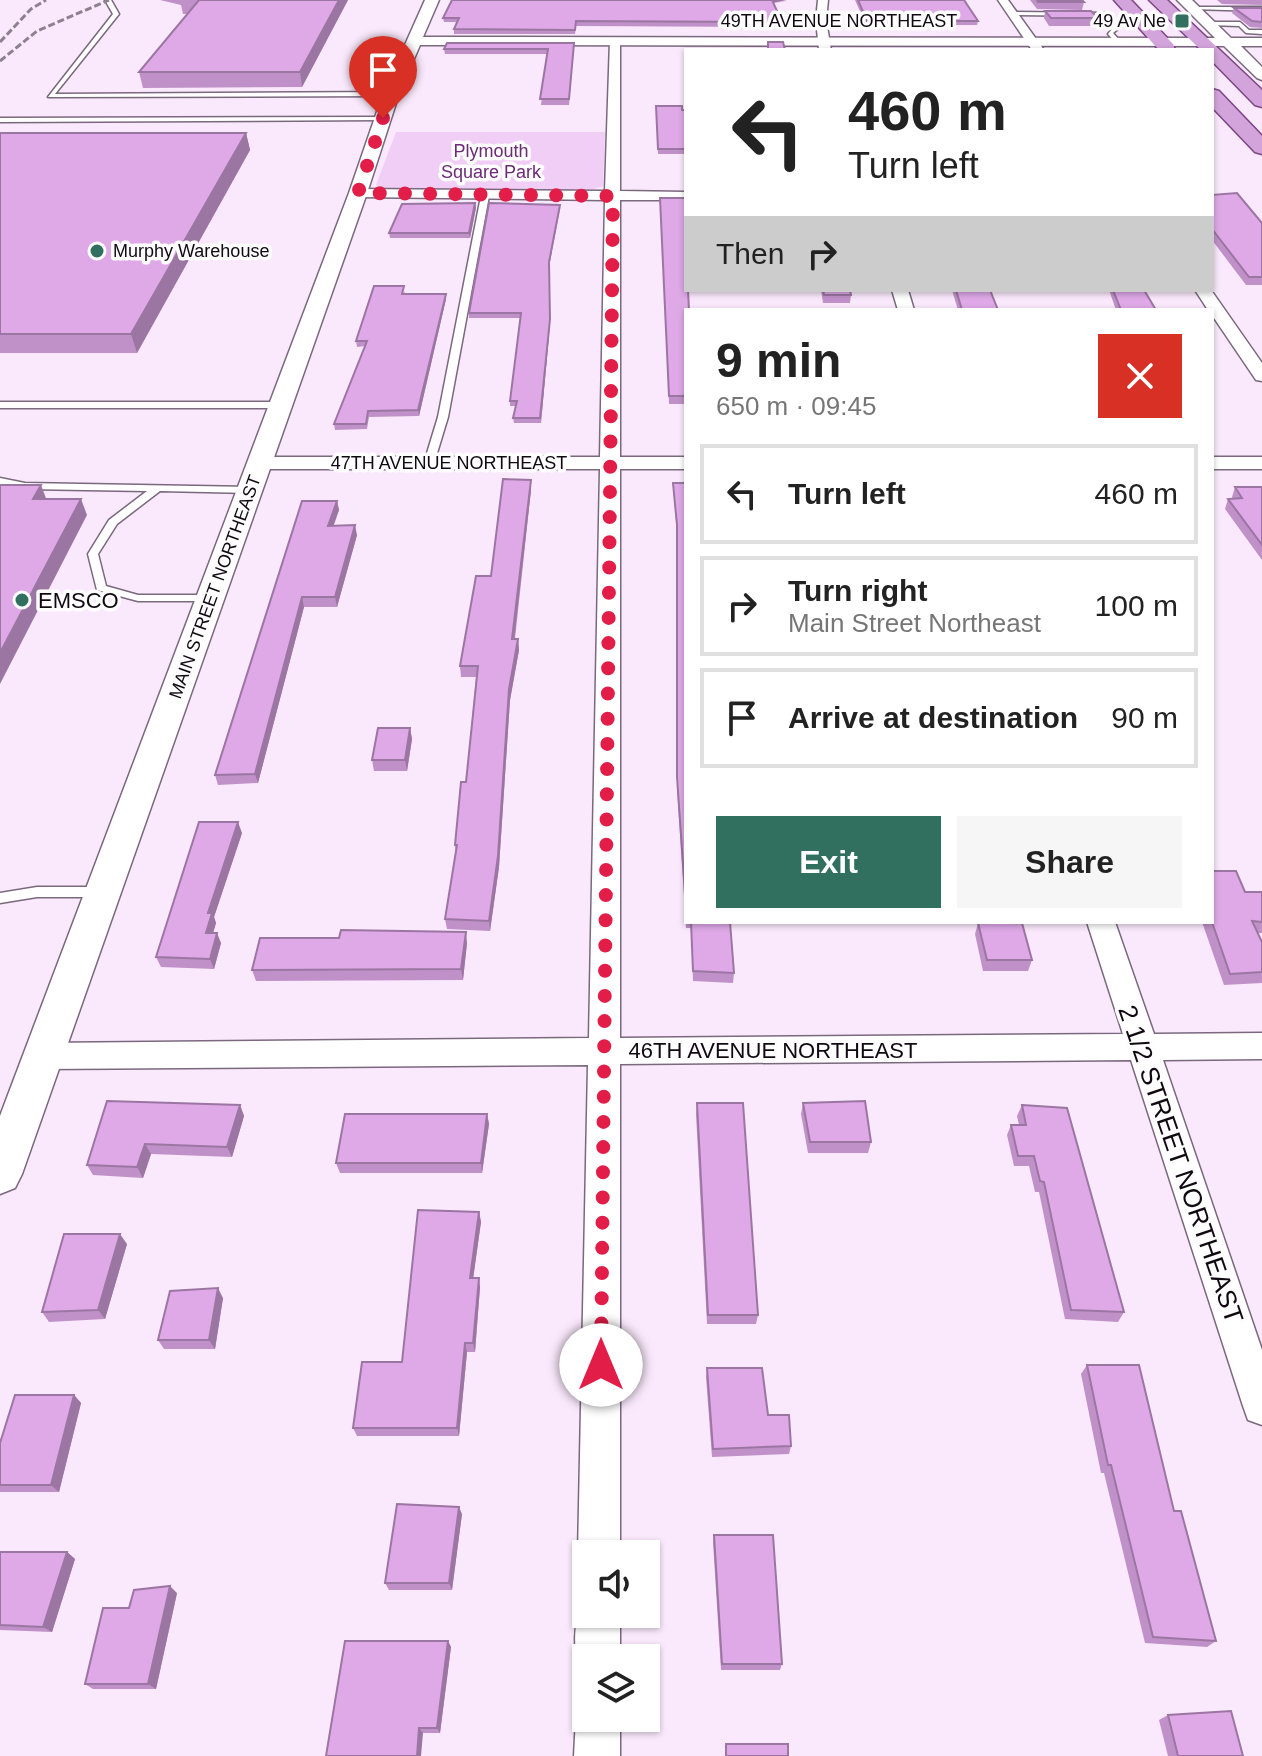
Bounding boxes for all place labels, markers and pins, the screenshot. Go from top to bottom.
place label: 49 Av Ne [1093,11,1166,31]
marker: 49 Av Ne [1173,12,1191,30]
pin [349,36,417,118]
place label: Murphy Warehouse [113,241,269,261]
marker: Murphy Warehouse [88,242,106,260]
place label: EMSCO [38,588,119,613]
marker: EMSCO [13,591,31,609]

